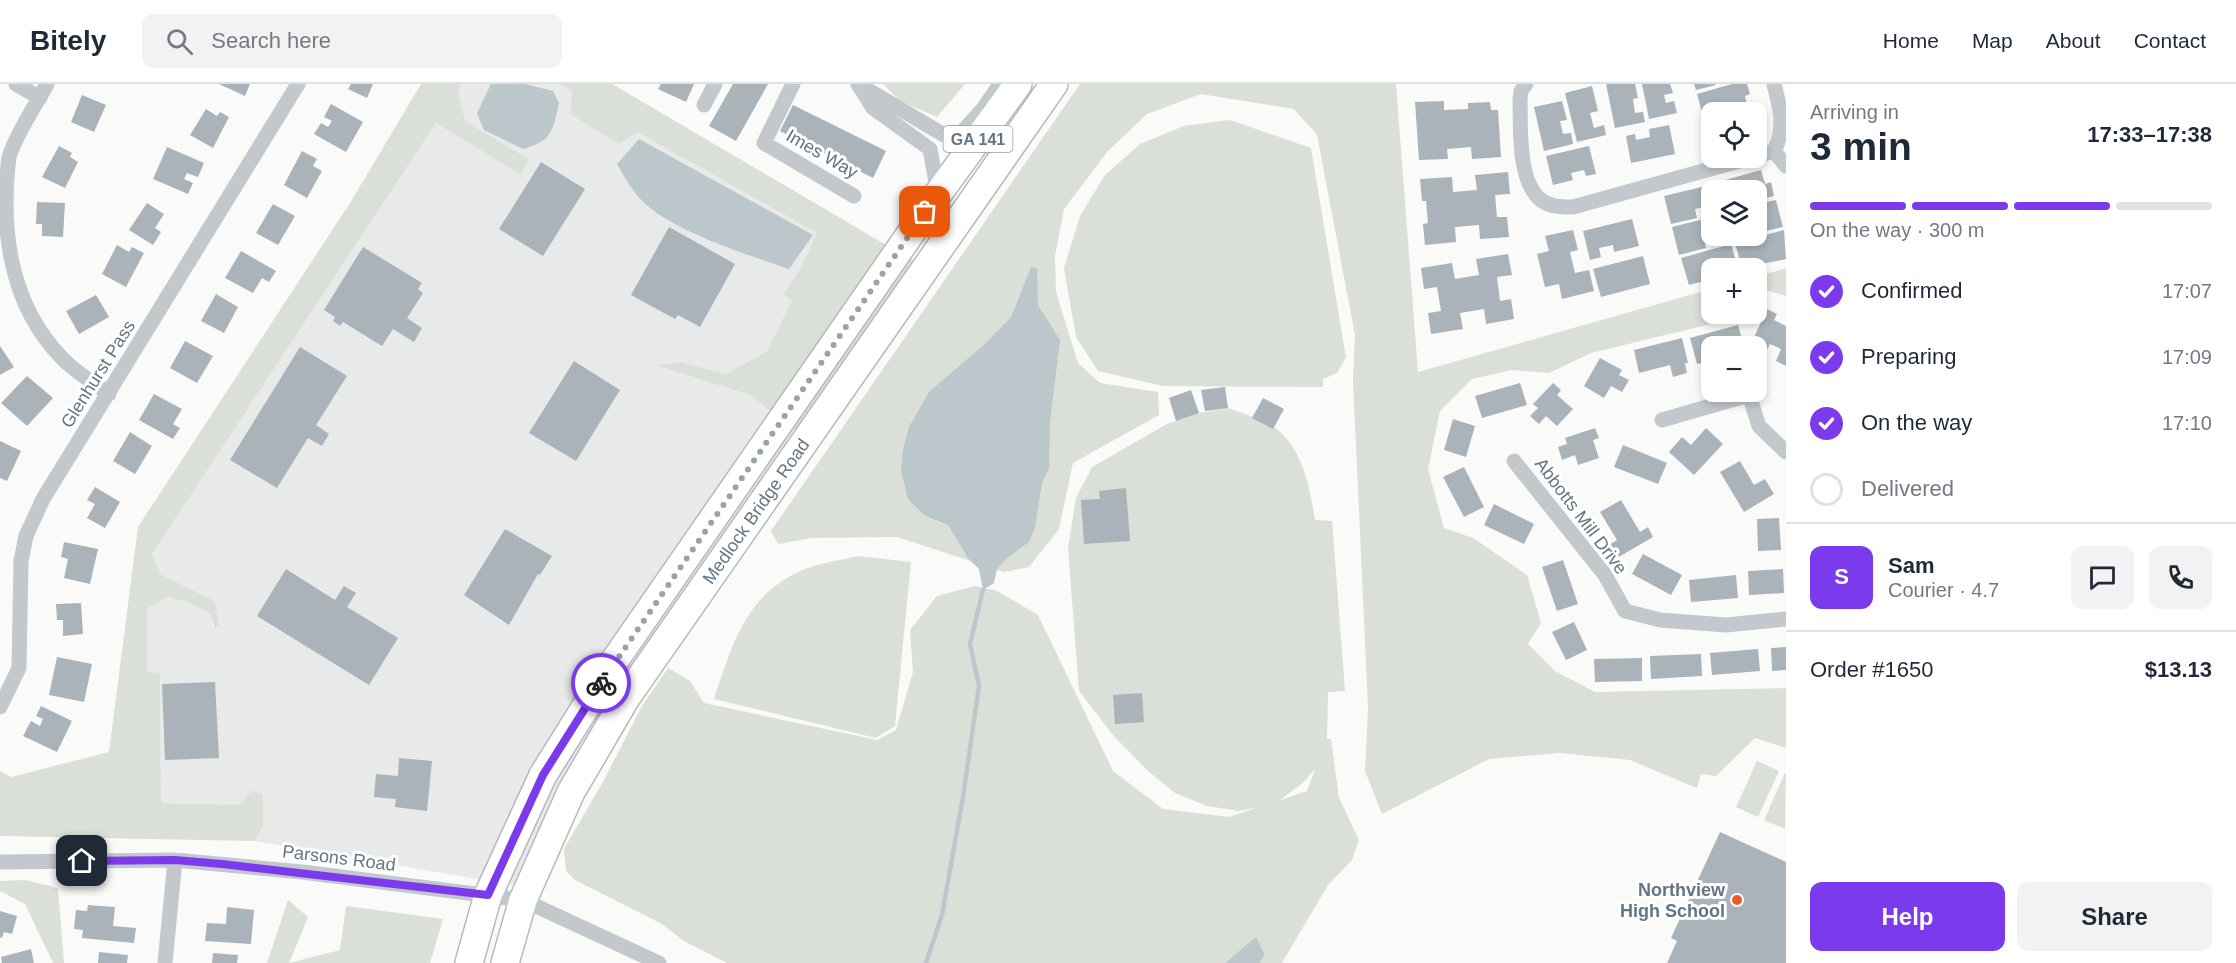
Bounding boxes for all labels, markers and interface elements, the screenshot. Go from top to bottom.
search box [142,14,562,68]
text: Bitely [30,25,106,56]
icon: search [163,25,196,58]
text: Search here [211,28,331,53]
text: Home [1883,29,1939,52]
text: Map [1972,29,2013,52]
text: About [2046,29,2101,52]
text: Contact [2134,29,2206,52]
text: Arriving in [1810,101,1899,123]
map controls [1701,102,1767,402]
button: locate [1701,102,1767,168]
text: 17:33–17:38 [2087,122,2212,147]
text: 3 min [1810,125,1912,168]
street label: Imes Way [783,126,861,182]
road number: GA 141 [944,126,1012,152]
button: layers [1701,180,1767,246]
pin [899,186,950,237]
icon: bag [908,195,941,228]
text: On the way · 300 m [1810,219,1985,241]
button: + [1701,258,1767,324]
icon: check [1810,275,1843,308]
text: Confirmed [1861,278,1962,303]
text: 17:07 [2162,280,2212,302]
street label: Glenhurst Pass [57,317,139,431]
button: − [1701,336,1767,402]
icon: check [1810,341,1843,374]
text: Preparing [1861,344,1956,369]
text: 17:09 [2162,346,2212,368]
icon: check [1810,407,1843,440]
text: On the way [1861,410,1972,435]
text: 17:10 [2162,412,2212,434]
street label: Medlock Bridge Road [699,435,813,588]
street label: Abbotts Mill Drive [1531,454,1631,578]
text: Delivered [1861,476,1954,501]
button: chat [2071,546,2134,609]
button: phone [2149,546,2212,609]
text: Sam [1888,553,1934,578]
text: S [1834,564,1849,589]
text: Courier · 4.7 [1888,579,1999,601]
courier [571,653,631,713]
text: Order #1650 [1810,657,1934,682]
text: $13.13 [2145,657,2212,682]
icon: bike [585,667,618,700]
pin [56,835,107,886]
street label: Parsons Road [281,841,397,875]
icon: home [65,844,98,877]
place label: Northview High School [1620,880,1726,921]
button: Help [1810,882,2005,951]
button: Share [2017,882,2212,951]
marker: Northview High School [1730,893,1744,907]

